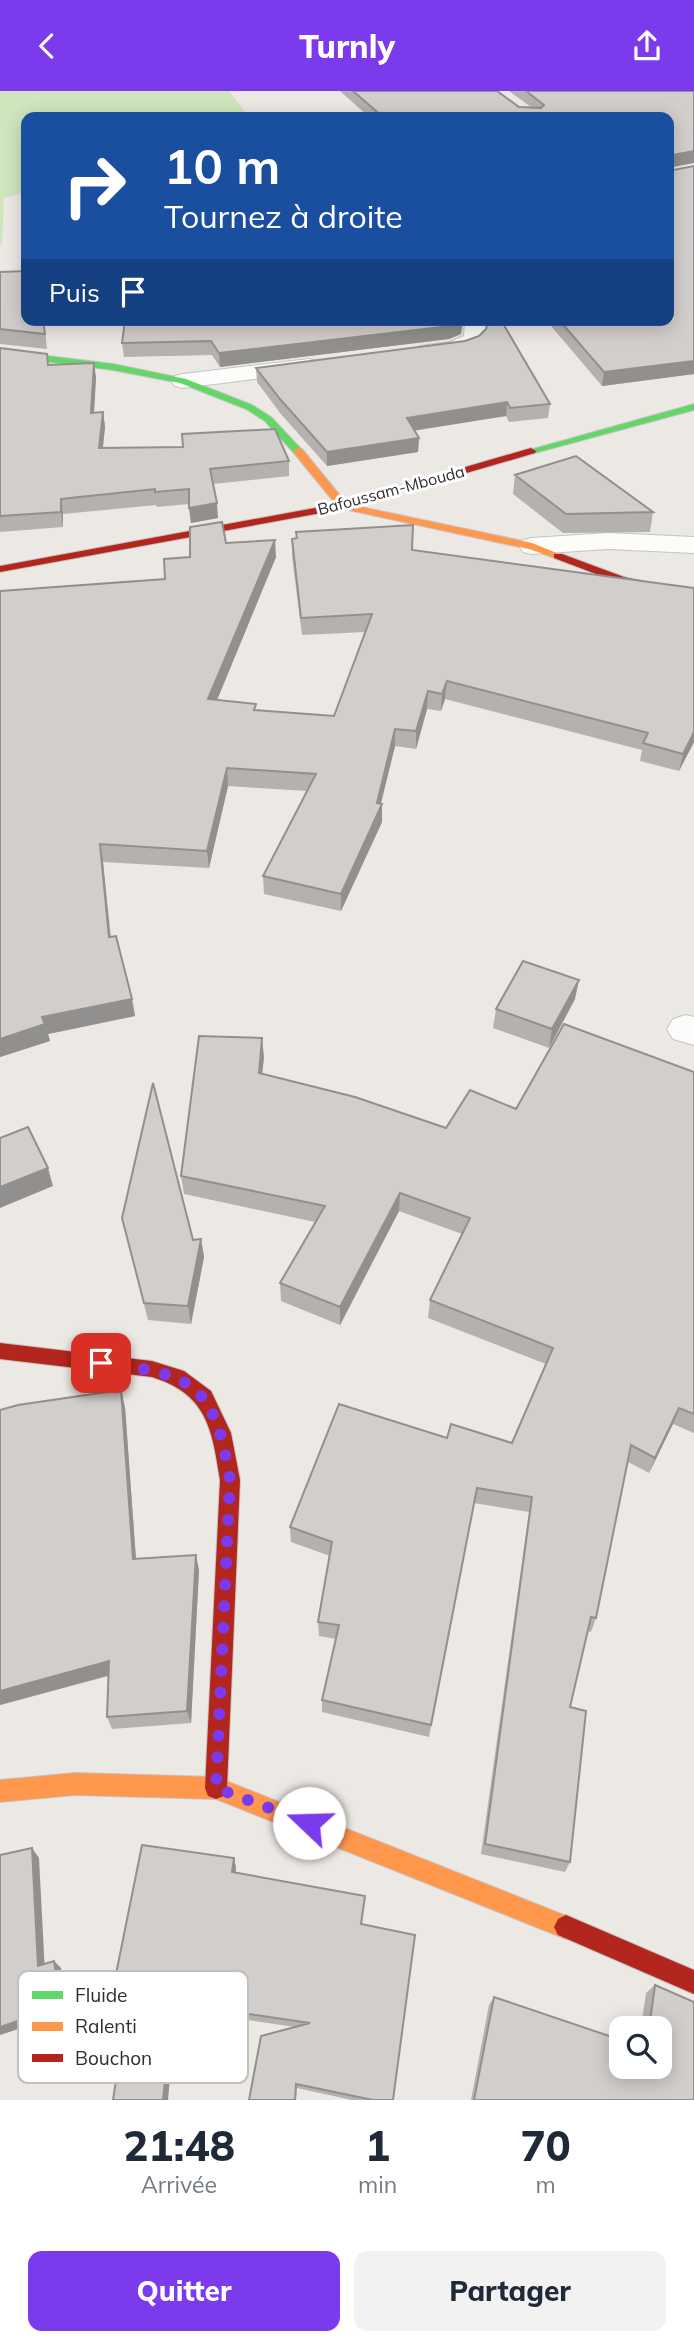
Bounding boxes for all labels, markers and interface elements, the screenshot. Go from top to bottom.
text: Turnly [299,26,395,66]
icon: back [28,27,66,65]
icon: share [628,27,666,65]
text: 10 m [164,135,280,196]
icon: right [49,140,140,231]
text: Tournez à droite [164,196,403,236]
icon: arrive [114,273,152,311]
text: Puis [49,276,100,309]
street label: Bafoussam-Mbouda [315,461,467,519]
pin [71,1333,131,1393]
icon: arrive [82,1344,120,1382]
position arrow [272,1786,346,1860]
legend [18,1971,248,2083]
text: Fluide [75,1983,127,2007]
text: Ralenti [75,2014,137,2038]
map controls [609,2016,672,2079]
button: search [609,2016,672,2079]
text: Bouchon [75,2046,152,2070]
text: 21:48 [123,2119,235,2172]
text: 1 [365,2119,390,2172]
text: 70 [520,2119,571,2172]
text: Arrivée [141,2170,217,2199]
text: min [358,2170,397,2199]
text: m [536,2170,556,2199]
button: Quitter [28,2251,340,2331]
button: Partager [354,2251,666,2331]

